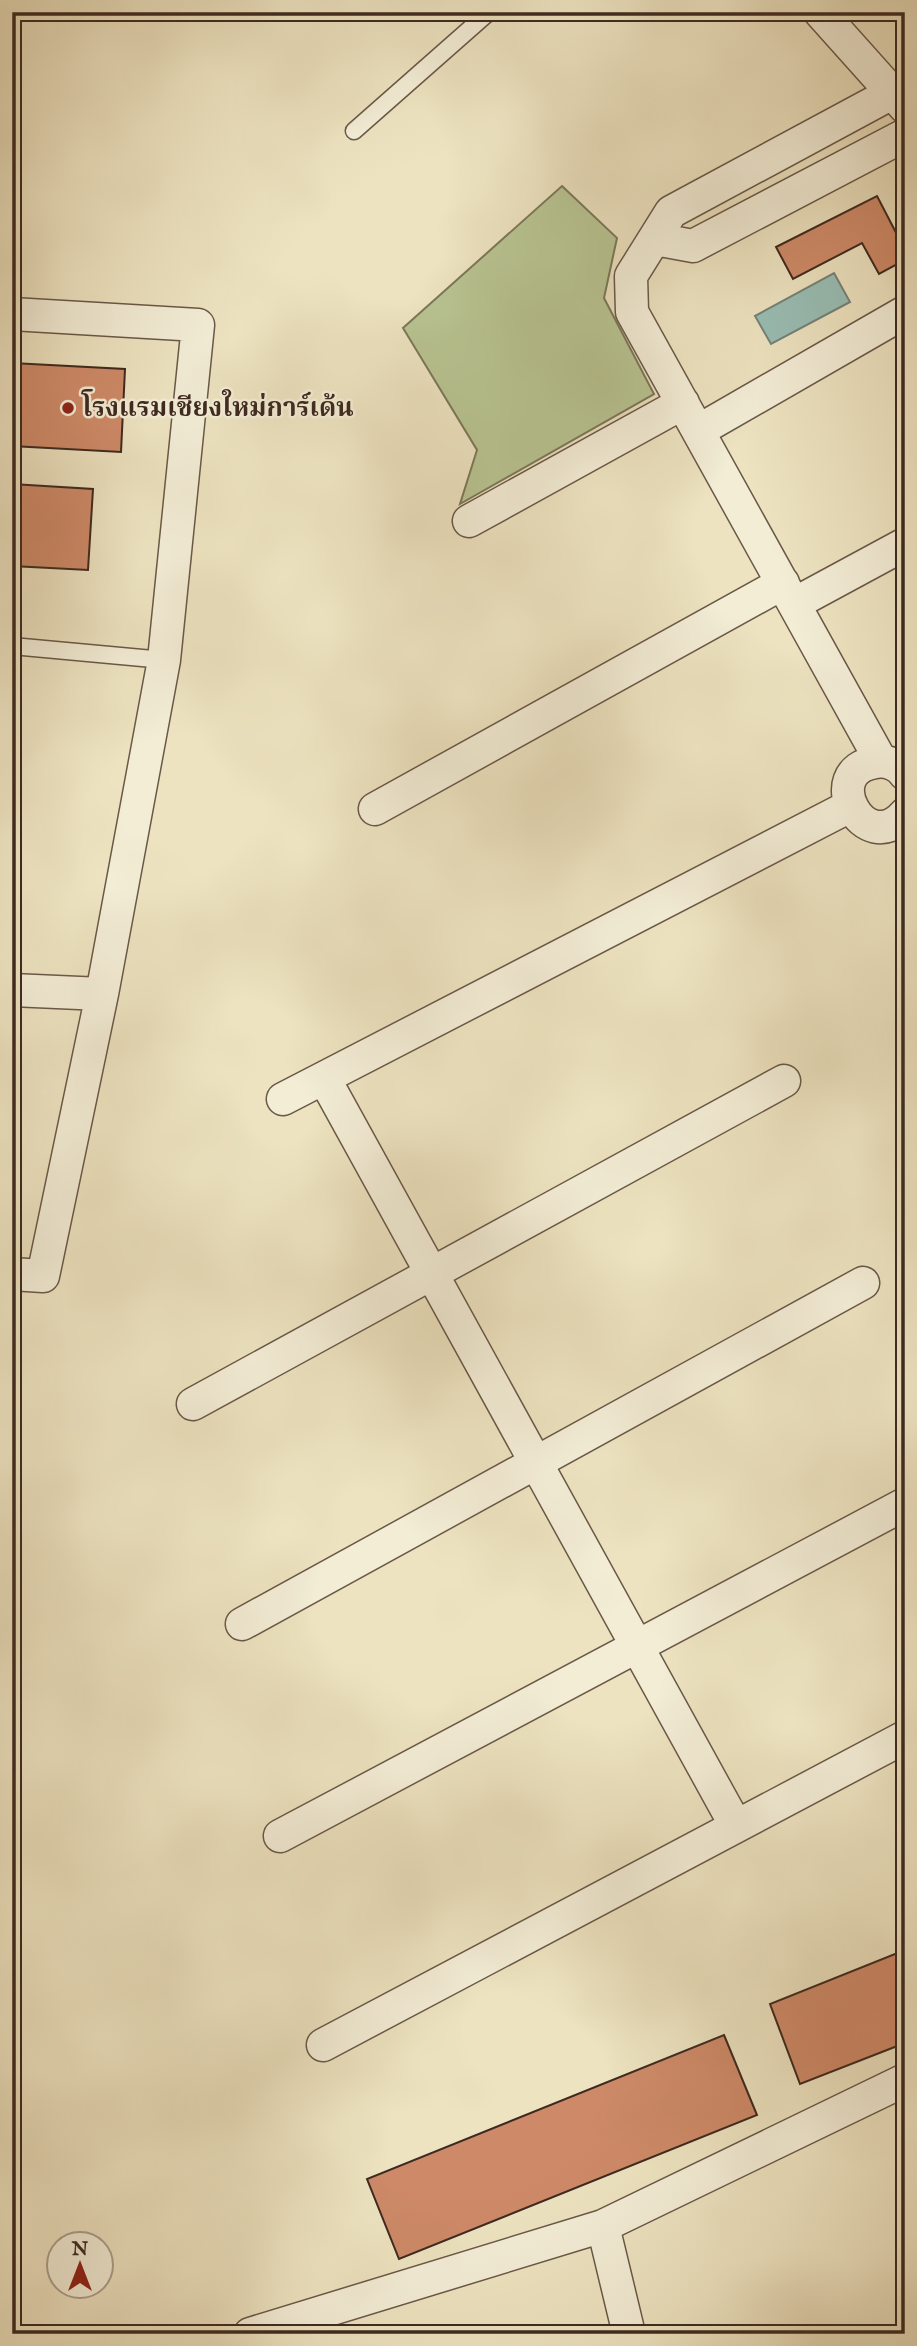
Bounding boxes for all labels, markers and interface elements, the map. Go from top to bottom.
place label: โรงแรมเชียงใหม่การ์เด้น [81,389,354,425]
marker: โรงแรมเชียงใหม่การ์เด้น [60,400,76,416]
north arrow [46,2230,116,2300]
text: N [71,2238,89,2262]

